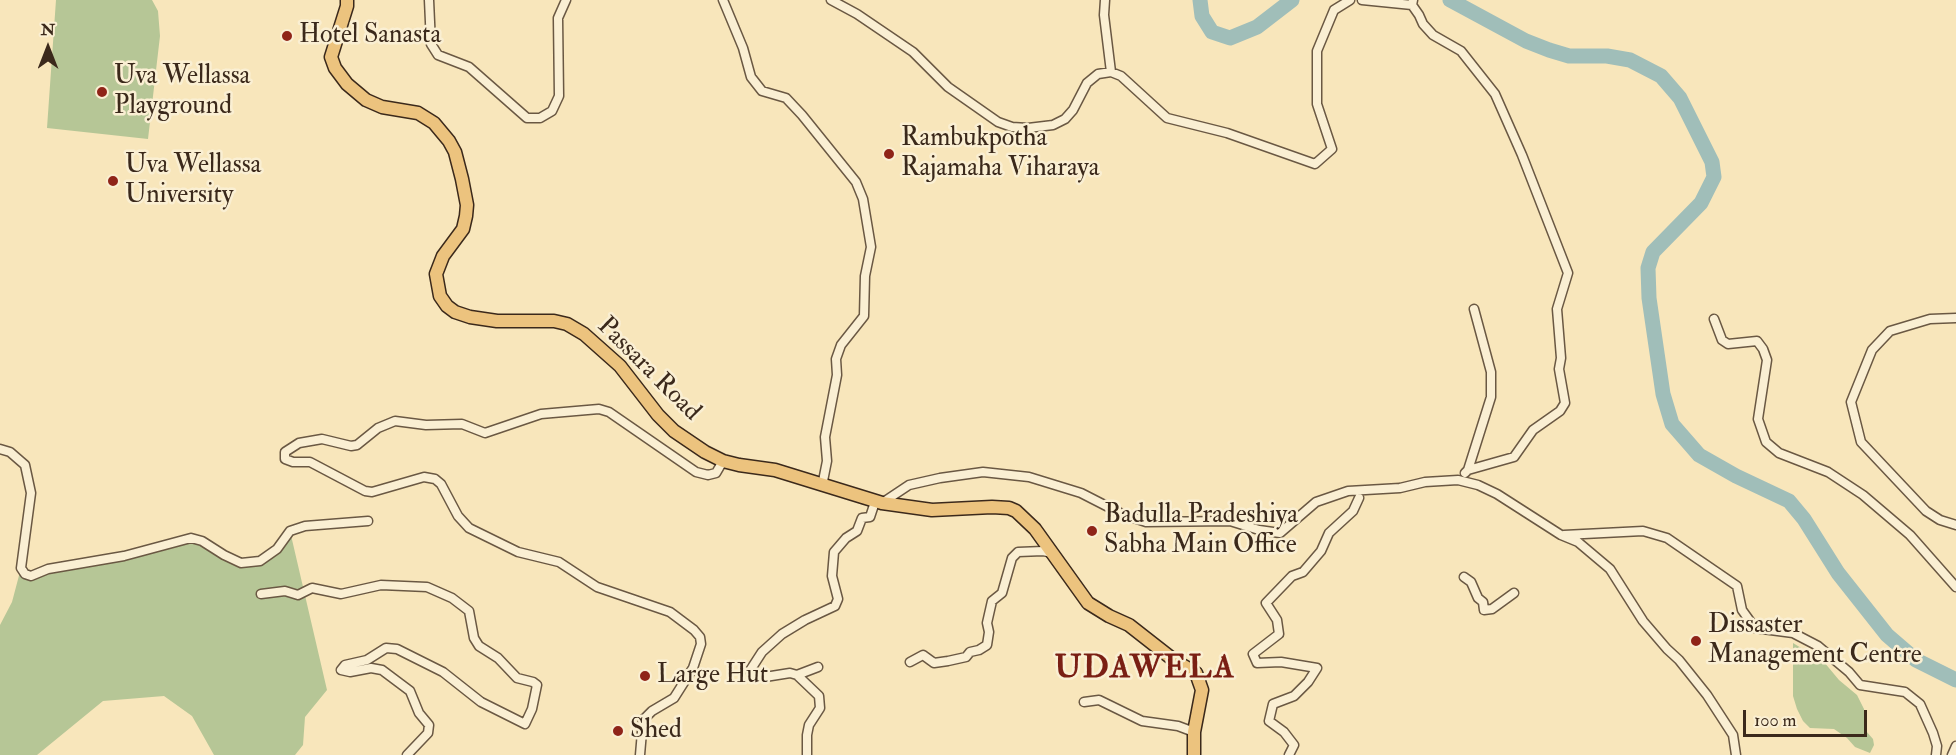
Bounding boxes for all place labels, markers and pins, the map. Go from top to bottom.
place label: Hotel Sanasta [299,20,441,52]
marker: Hotel Sanasta [280,29,294,43]
place label: Uva Wellassa Playground [114,61,250,122]
marker: Uva Wellassa Playground [95,85,109,99]
place label: Rambukpotha Rajamaha Viharaya [901,123,1099,184]
marker: Rambukpotha Rajamaha Viharaya [882,147,896,161]
place label: Uva Wellassa University [125,150,261,212]
marker: Uva Wellassa University [106,174,120,188]
place label: Badulla Pradeshiya Sabha Main Office [1104,500,1298,562]
marker: Badulla Pradeshiya Sabha Main Office [1085,524,1099,538]
place label: Dissaster Management Centre [1708,610,1922,672]
marker: Dissaster Management Centre [1689,634,1703,648]
place label: Large Hut [657,660,768,692]
marker: Large Hut [638,669,652,683]
place label: Shed [630,715,682,747]
marker: Shed [611,724,625,738]

